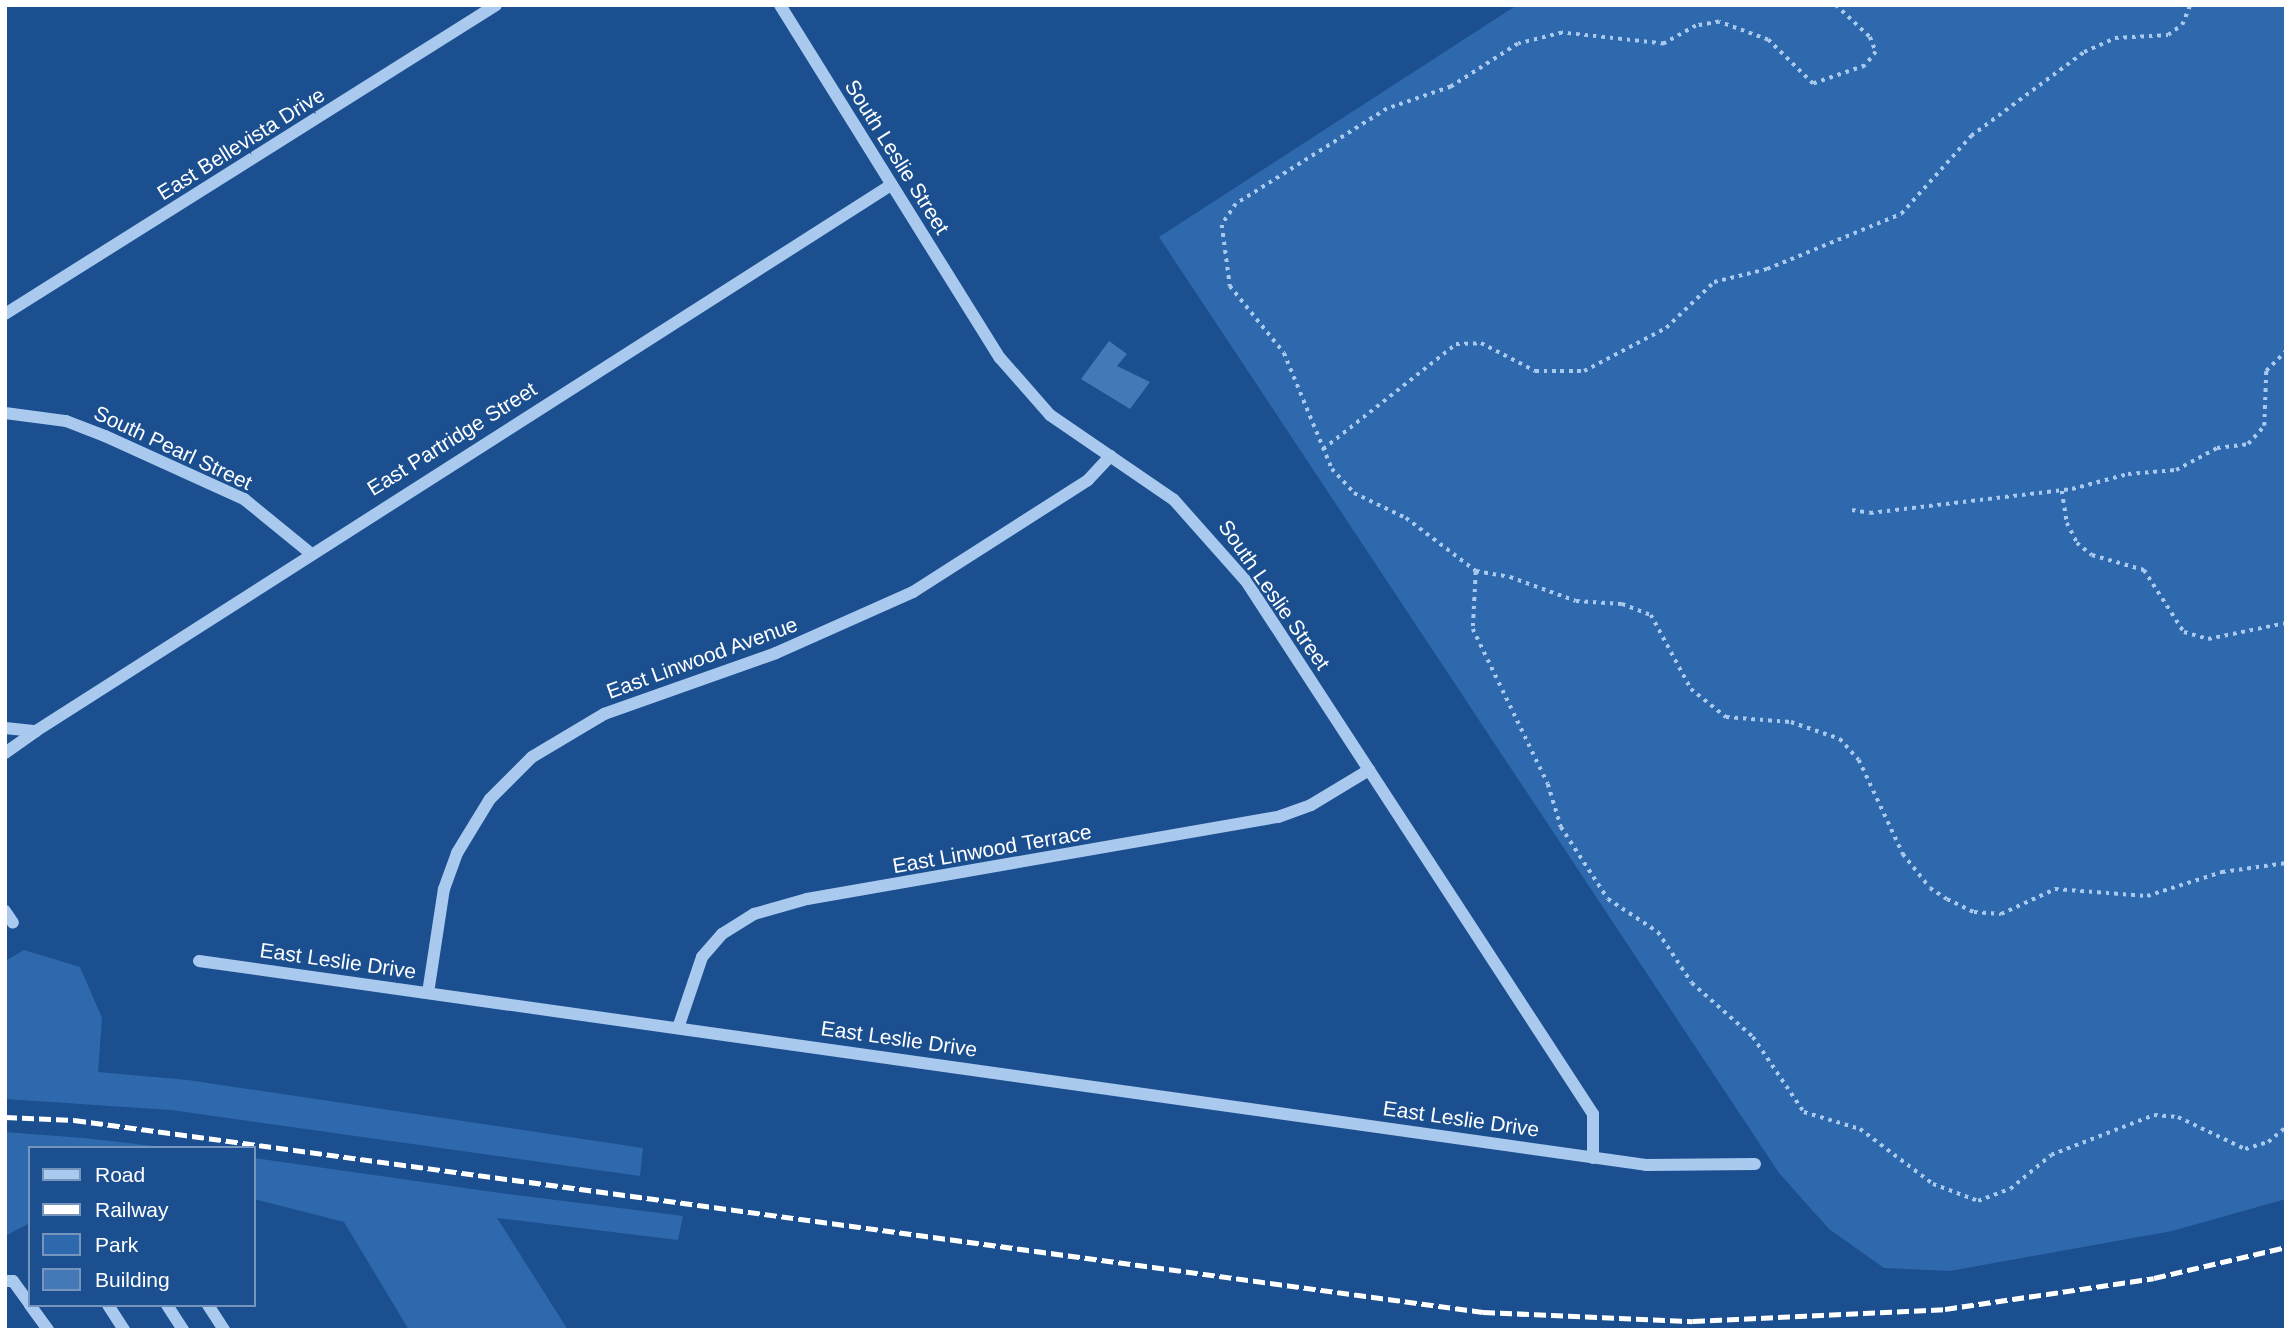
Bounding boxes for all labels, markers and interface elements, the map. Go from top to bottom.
street label: South Leslie Street [839,75,955,239]
street label: East Bellevista Drive [153,82,329,206]
street label: East Partridge Street [363,377,541,501]
street label: South Pearl Street [90,400,256,496]
street label: South Leslie Street [1213,515,1335,675]
street label: East Linwood Avenue [602,611,802,705]
street label: East Linwood Terrace [890,819,1094,879]
street label: East Leslie Drive [258,938,418,984]
street label: East Leslie Drive [819,1016,979,1062]
street label: East Leslie Drive [1381,1096,1541,1142]
legend [28,1146,256,1307]
text: Road [95,1163,145,1186]
text: Railway [95,1198,169,1221]
text: Park [95,1233,138,1256]
text: Building [95,1268,170,1291]

